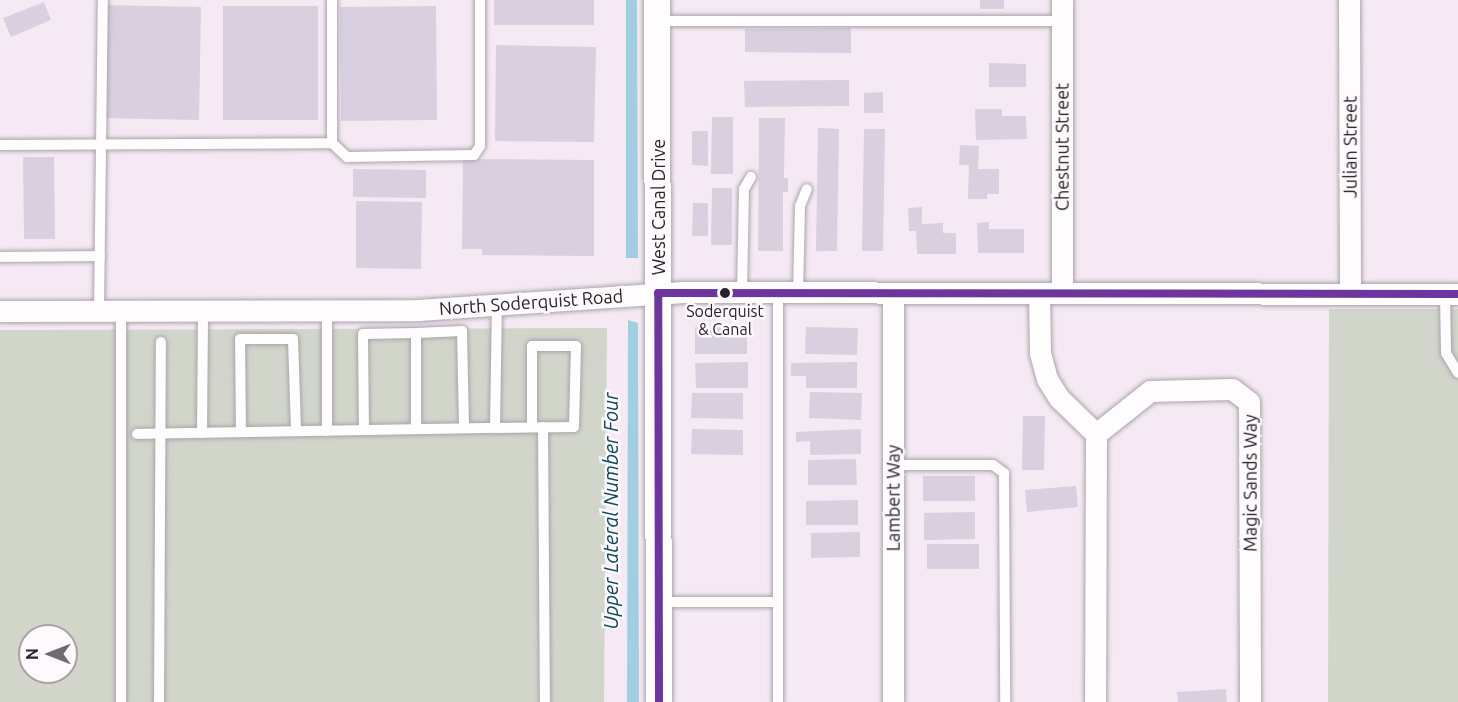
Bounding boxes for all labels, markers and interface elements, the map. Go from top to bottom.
street label: Chestnut Street [1051,83,1073,211]
street label: Julian Street [1339,96,1361,198]
street label: West Canal Drive [647,139,669,275]
street label: North Soderquist Road [438,285,624,319]
marker: Soderquist & Canal [719,287,731,299]
place label: Soderquist & Canal [686,301,764,339]
water label: Upper Lateral Number Four [598,392,622,630]
street label: Magic Sands Way [1239,414,1261,552]
street label: Lambert Way [882,445,904,551]
north arrow [18,624,78,684]
text: N [23,648,41,660]

